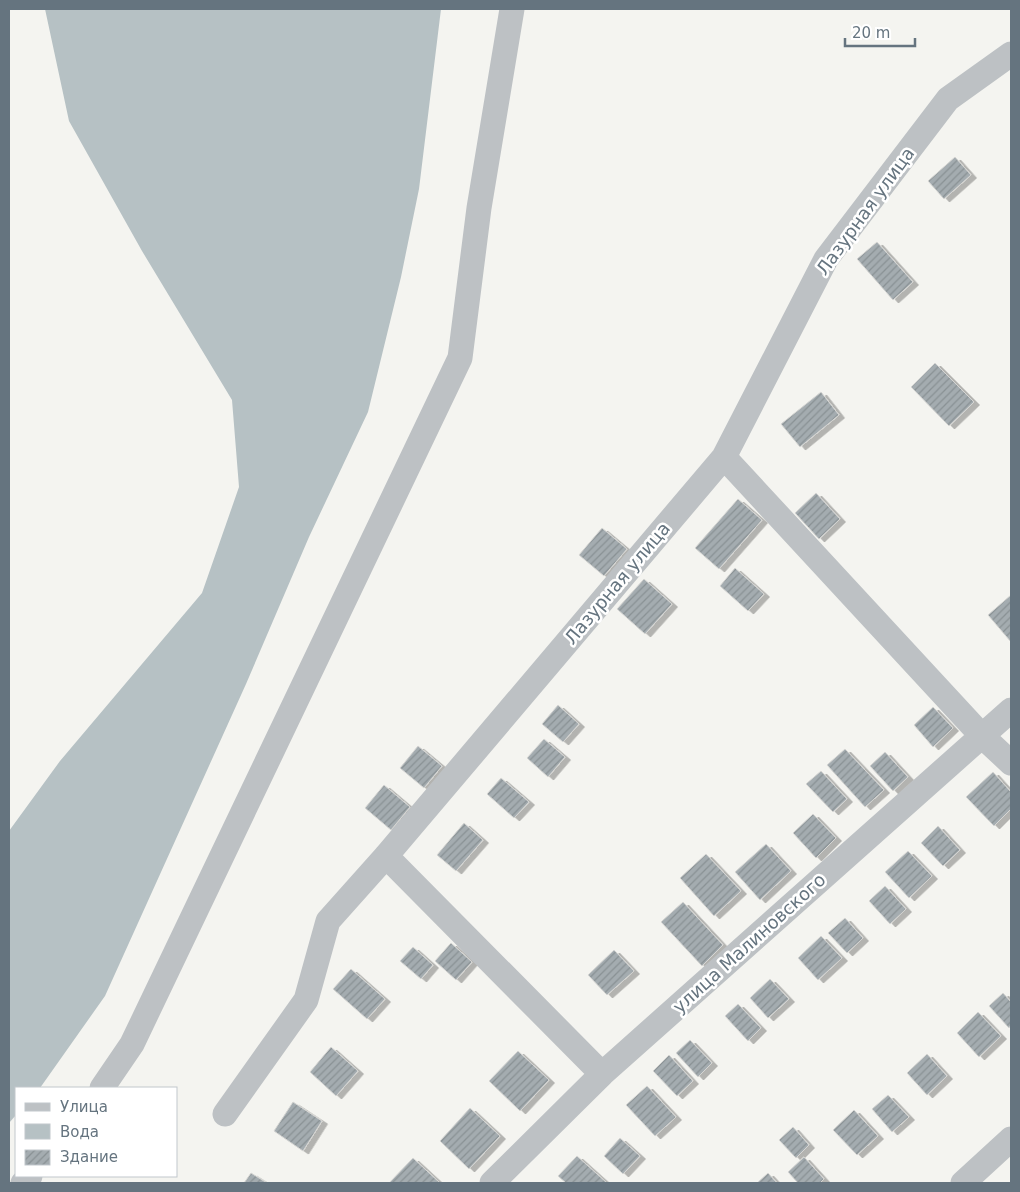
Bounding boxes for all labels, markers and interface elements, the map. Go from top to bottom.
scale bar [845,15,915,47]
text: 20 m [852,24,890,42]
street label: Лазурная улица [812,143,918,279]
street label: Лазурная улица [560,518,674,648]
street label: улица Малиновского [668,869,830,1017]
legend [15,1087,178,1177]
text: Улица [60,1098,108,1116]
text: Вода [60,1123,99,1141]
text: Здание [60,1148,118,1166]

